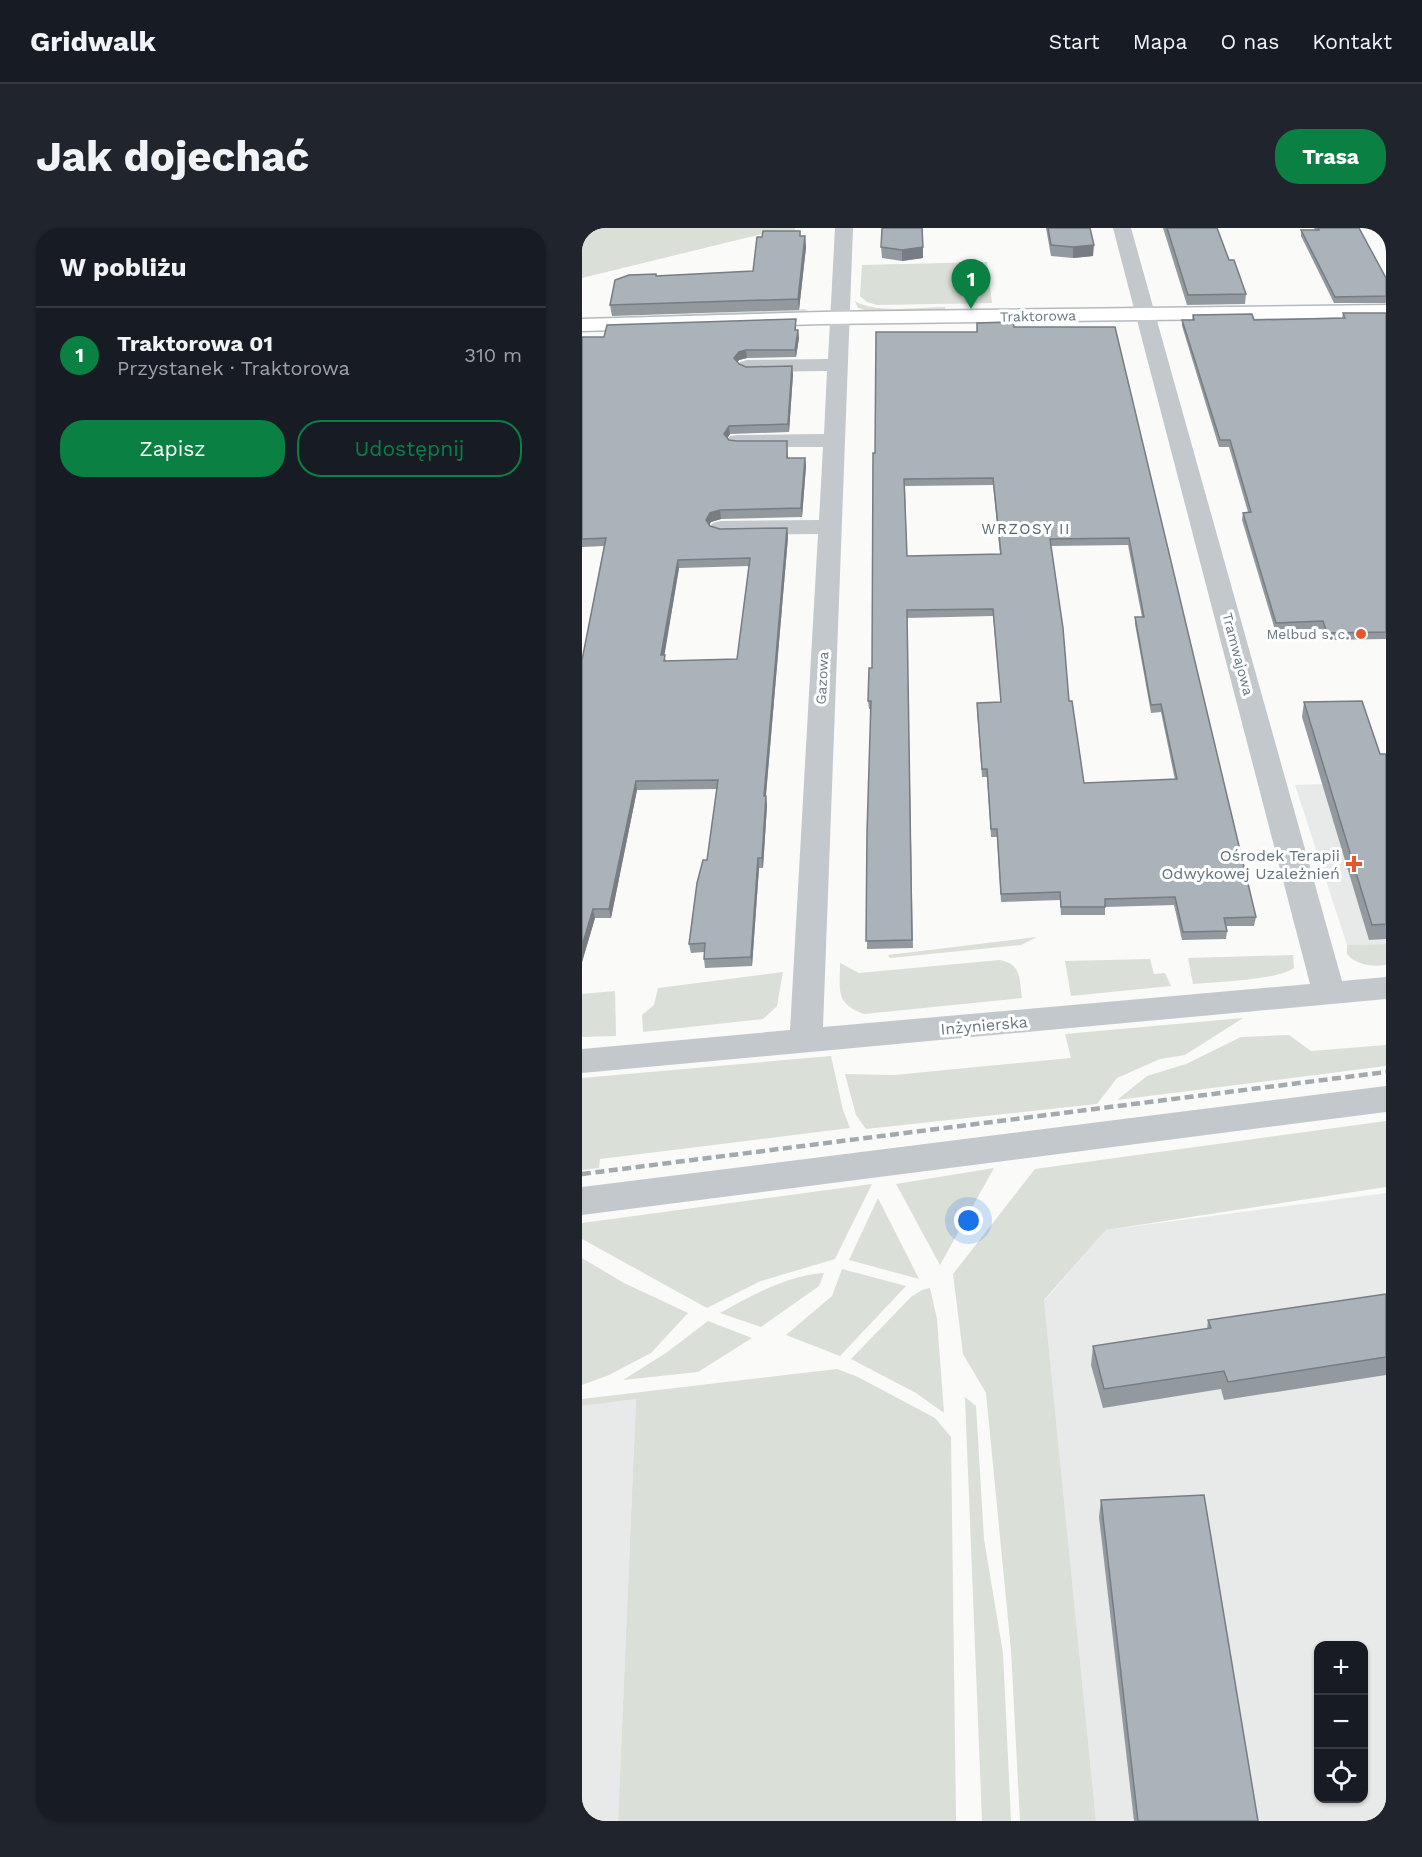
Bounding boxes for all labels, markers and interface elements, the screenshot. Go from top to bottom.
text: Gridwalk [30,25,156,58]
text: Start [1049,29,1100,54]
text: Mapa [1133,29,1187,54]
text: O nas [1220,29,1279,54]
text: Kontakt [1312,29,1392,54]
button: Trasa [1275,129,1386,184]
text: Jak dojechać [36,132,309,181]
text: W pobliżu [60,252,187,282]
pin: 1 [952,260,990,309]
street label: Traktorowa [1000,307,1076,325]
text: Traktorowa 01 [117,331,273,356]
text: 1 [75,343,84,367]
text: 310 m [464,343,522,367]
text: Przystanek · Traktorowa [117,356,350,380]
button: Zapisz [60,420,285,477]
button: Udostępnij [297,420,522,477]
district label: WRZOSY II [981,520,1071,538]
street label: Tramwajowa [1219,611,1257,697]
place label: Melbud s. c. [1266,626,1349,642]
marker: Melbud s. c. [1354,627,1368,641]
street label: Gazowa [813,651,831,705]
place label: Ośrodek Terapii Odwykowej Uzależnień [1161,846,1340,883]
marker: Ośrodek Terapii Odwykowej Uzależnień [1345,855,1363,873]
street label: Inżynierska [940,1012,1028,1039]
your location [954,1206,983,1235]
map controls [1314,1641,1368,1803]
button: + [1314,1641,1368,1695]
button: − [1314,1695,1368,1749]
button: locate [1314,1749,1368,1803]

